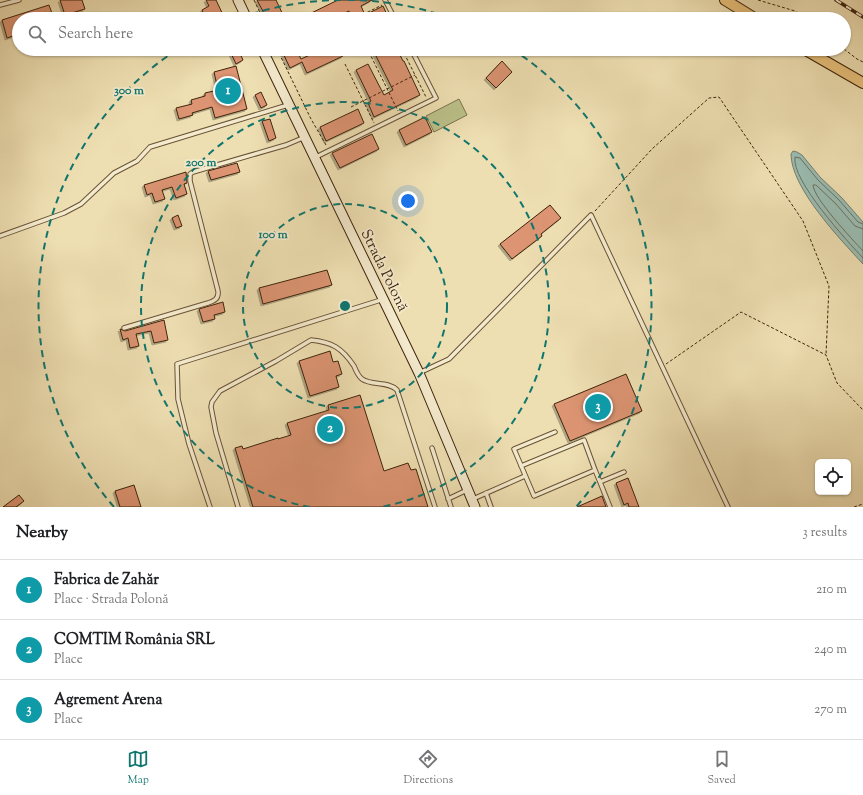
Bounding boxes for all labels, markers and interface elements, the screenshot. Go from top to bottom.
search box [12,12,851,56]
icon: search [26,23,48,45]
text: Search here [58,24,133,45]
pin: 1 [215,76,241,106]
text: 300 m [114,82,144,100]
text: 200 m [186,154,216,172]
your location [398,191,418,211]
text: 100 m [257,226,288,244]
street label: Strada Polonă [355,226,413,315]
centre of rings [338,299,352,313]
pin: 3 [585,392,611,422]
pin: 2 [317,414,343,444]
map controls [815,459,851,495]
button: locate [815,459,851,495]
text: Nearby [16,521,68,545]
text: 3 results [802,524,847,542]
text: Fabrica de Zahăr [54,570,159,591]
text: 1 [27,581,31,599]
text: 210 m [816,581,847,599]
text: Place · Strada Polonă [54,591,169,609]
text: COMTIM România SRL [54,630,215,651]
text: 2 [26,641,32,659]
text: 240 m [814,641,847,659]
text: Place [54,651,83,669]
text: Agrement Arena [54,690,162,711]
text: 3 [26,701,32,719]
text: 270 m [814,701,847,719]
text: Place [54,711,83,729]
tab: Map [127,748,149,788]
tab: Directions [404,748,453,788]
tab: Saved [708,748,736,788]

